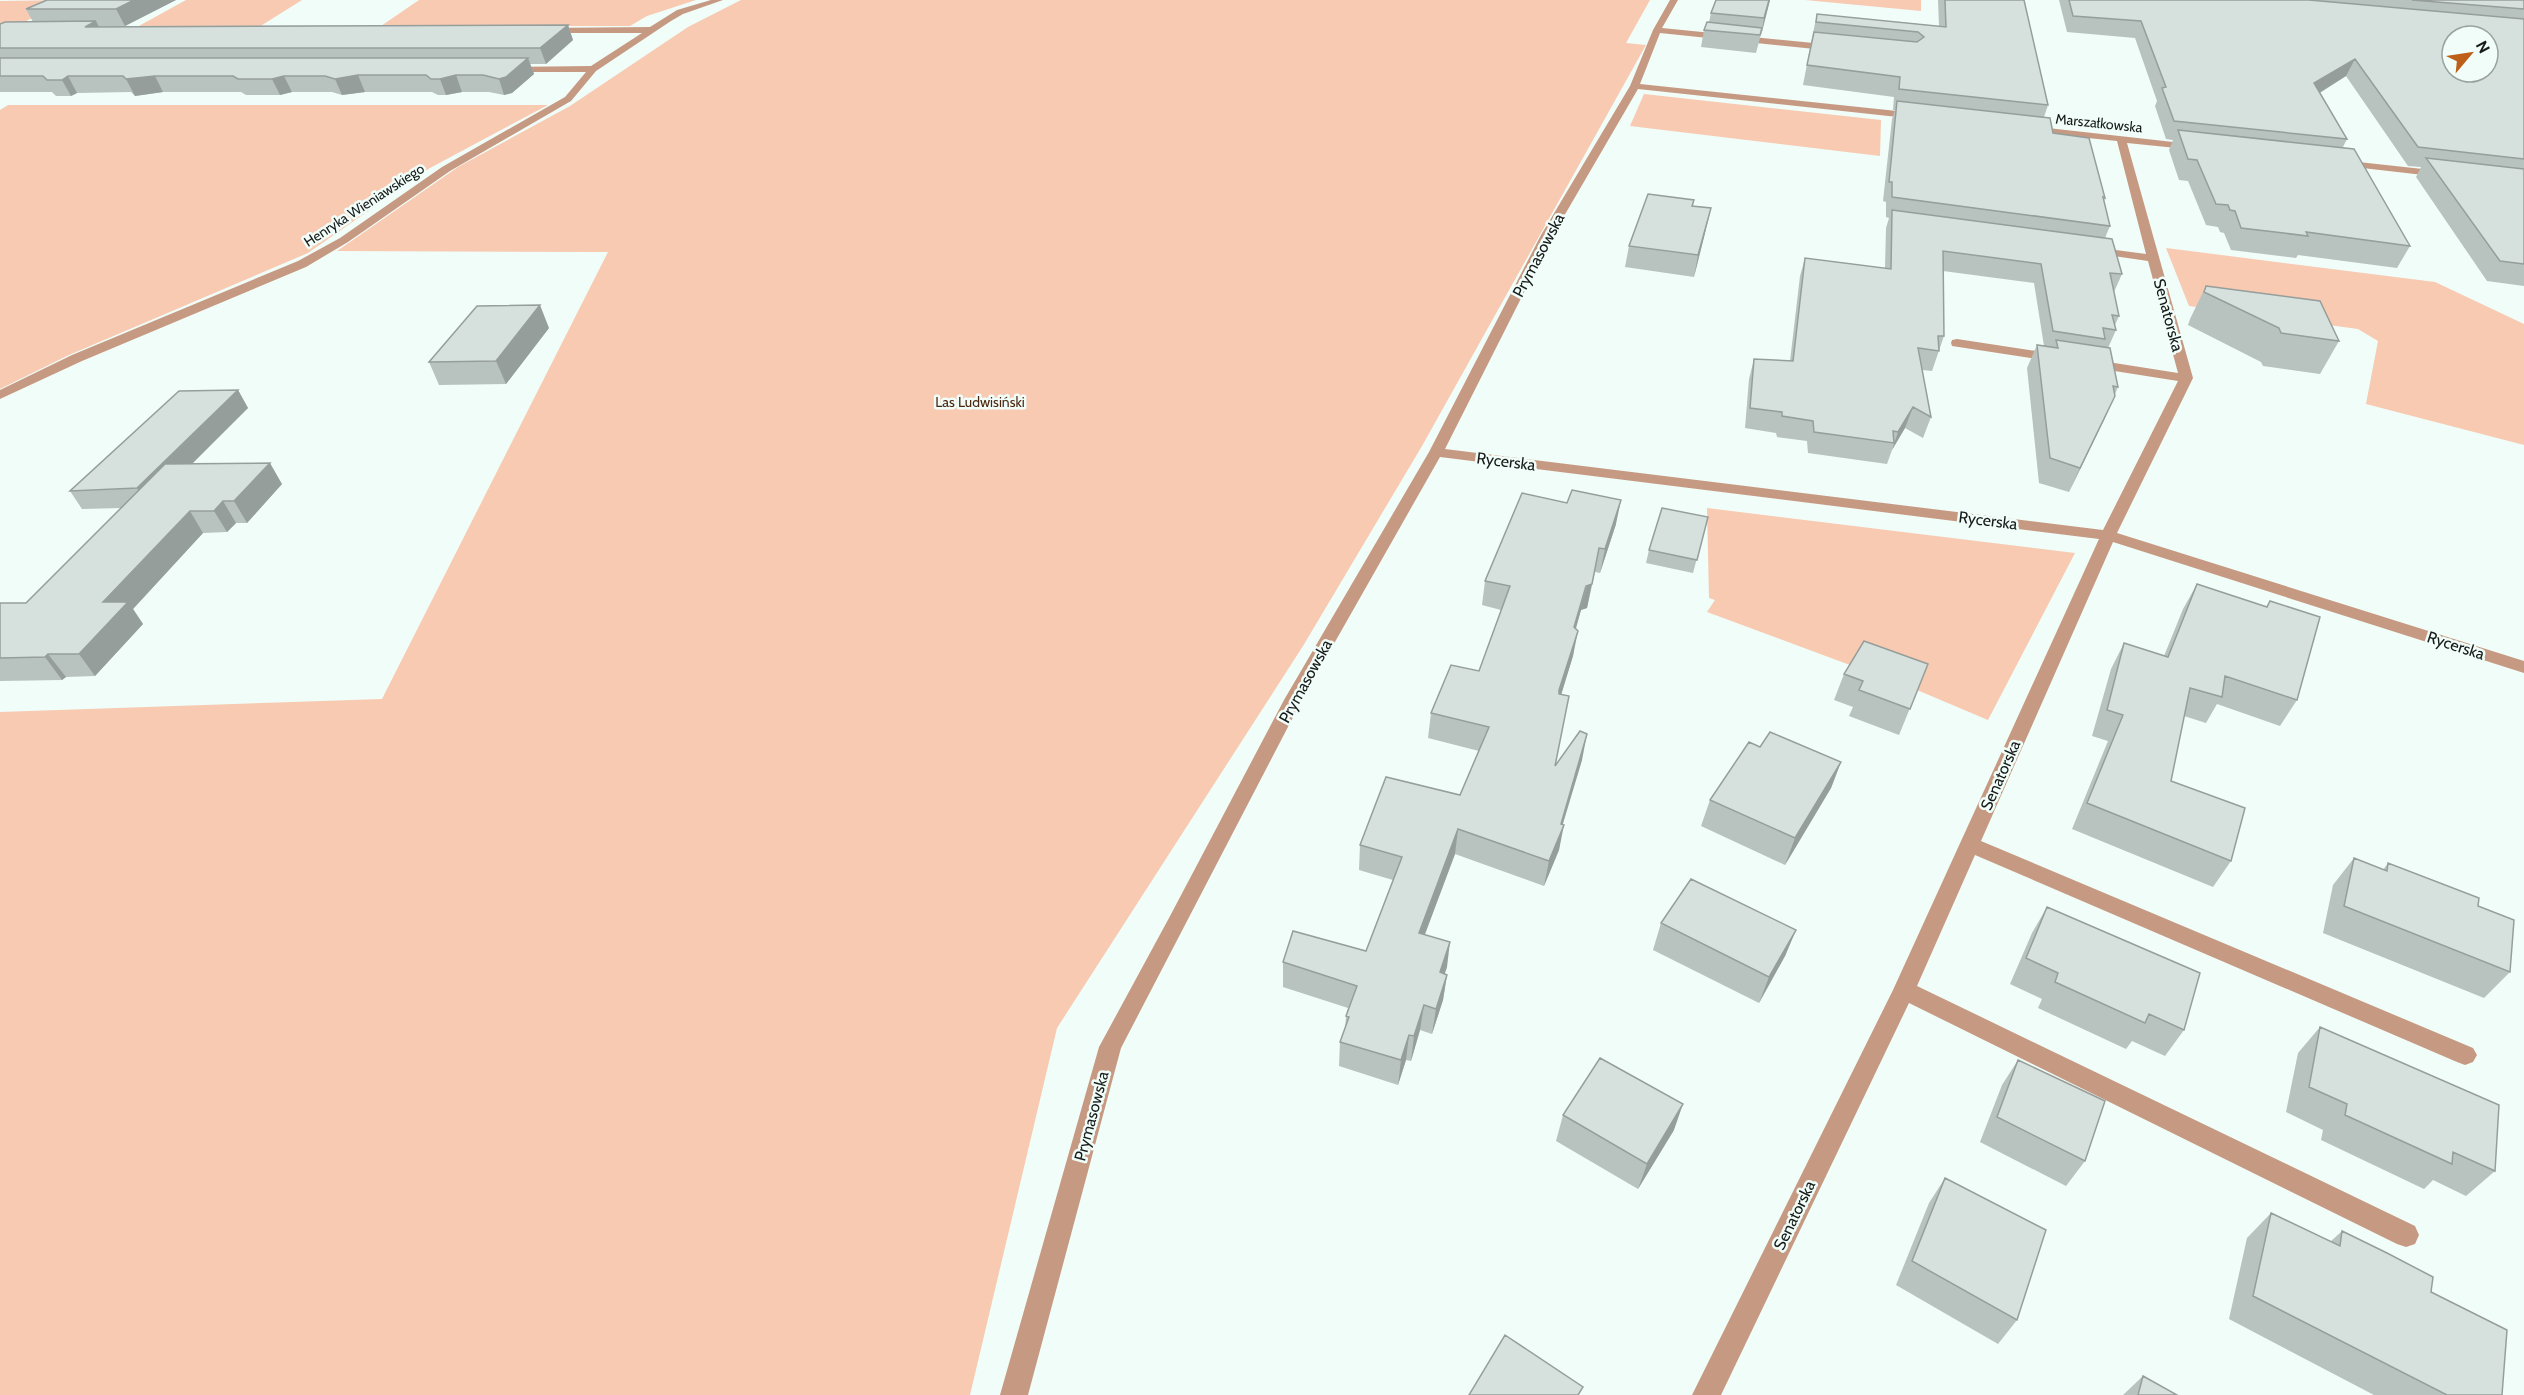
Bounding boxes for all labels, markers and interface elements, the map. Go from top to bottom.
north arrow [2440,24,2500,84]
text: N [2472,37,2494,57]
street label: Marszałkowska [2055,109,2144,137]
street label: Henryka Wieniawskiego [300,159,428,251]
street label: Prymasowska [1508,210,1569,300]
street label: Senatorska [2150,277,2187,354]
park label: Las Ludwisiński [935,393,1025,411]
street label: Rycerska [1475,448,1537,475]
street label: Rycerska [1957,507,2019,534]
street label: Rycerska [2425,627,2487,664]
street label: Prymasowska [1275,636,1336,726]
street label: Senatorska [1977,737,2024,813]
street label: Prymasowska [1070,1069,1113,1163]
street label: Senatorska [1770,1177,1819,1253]

